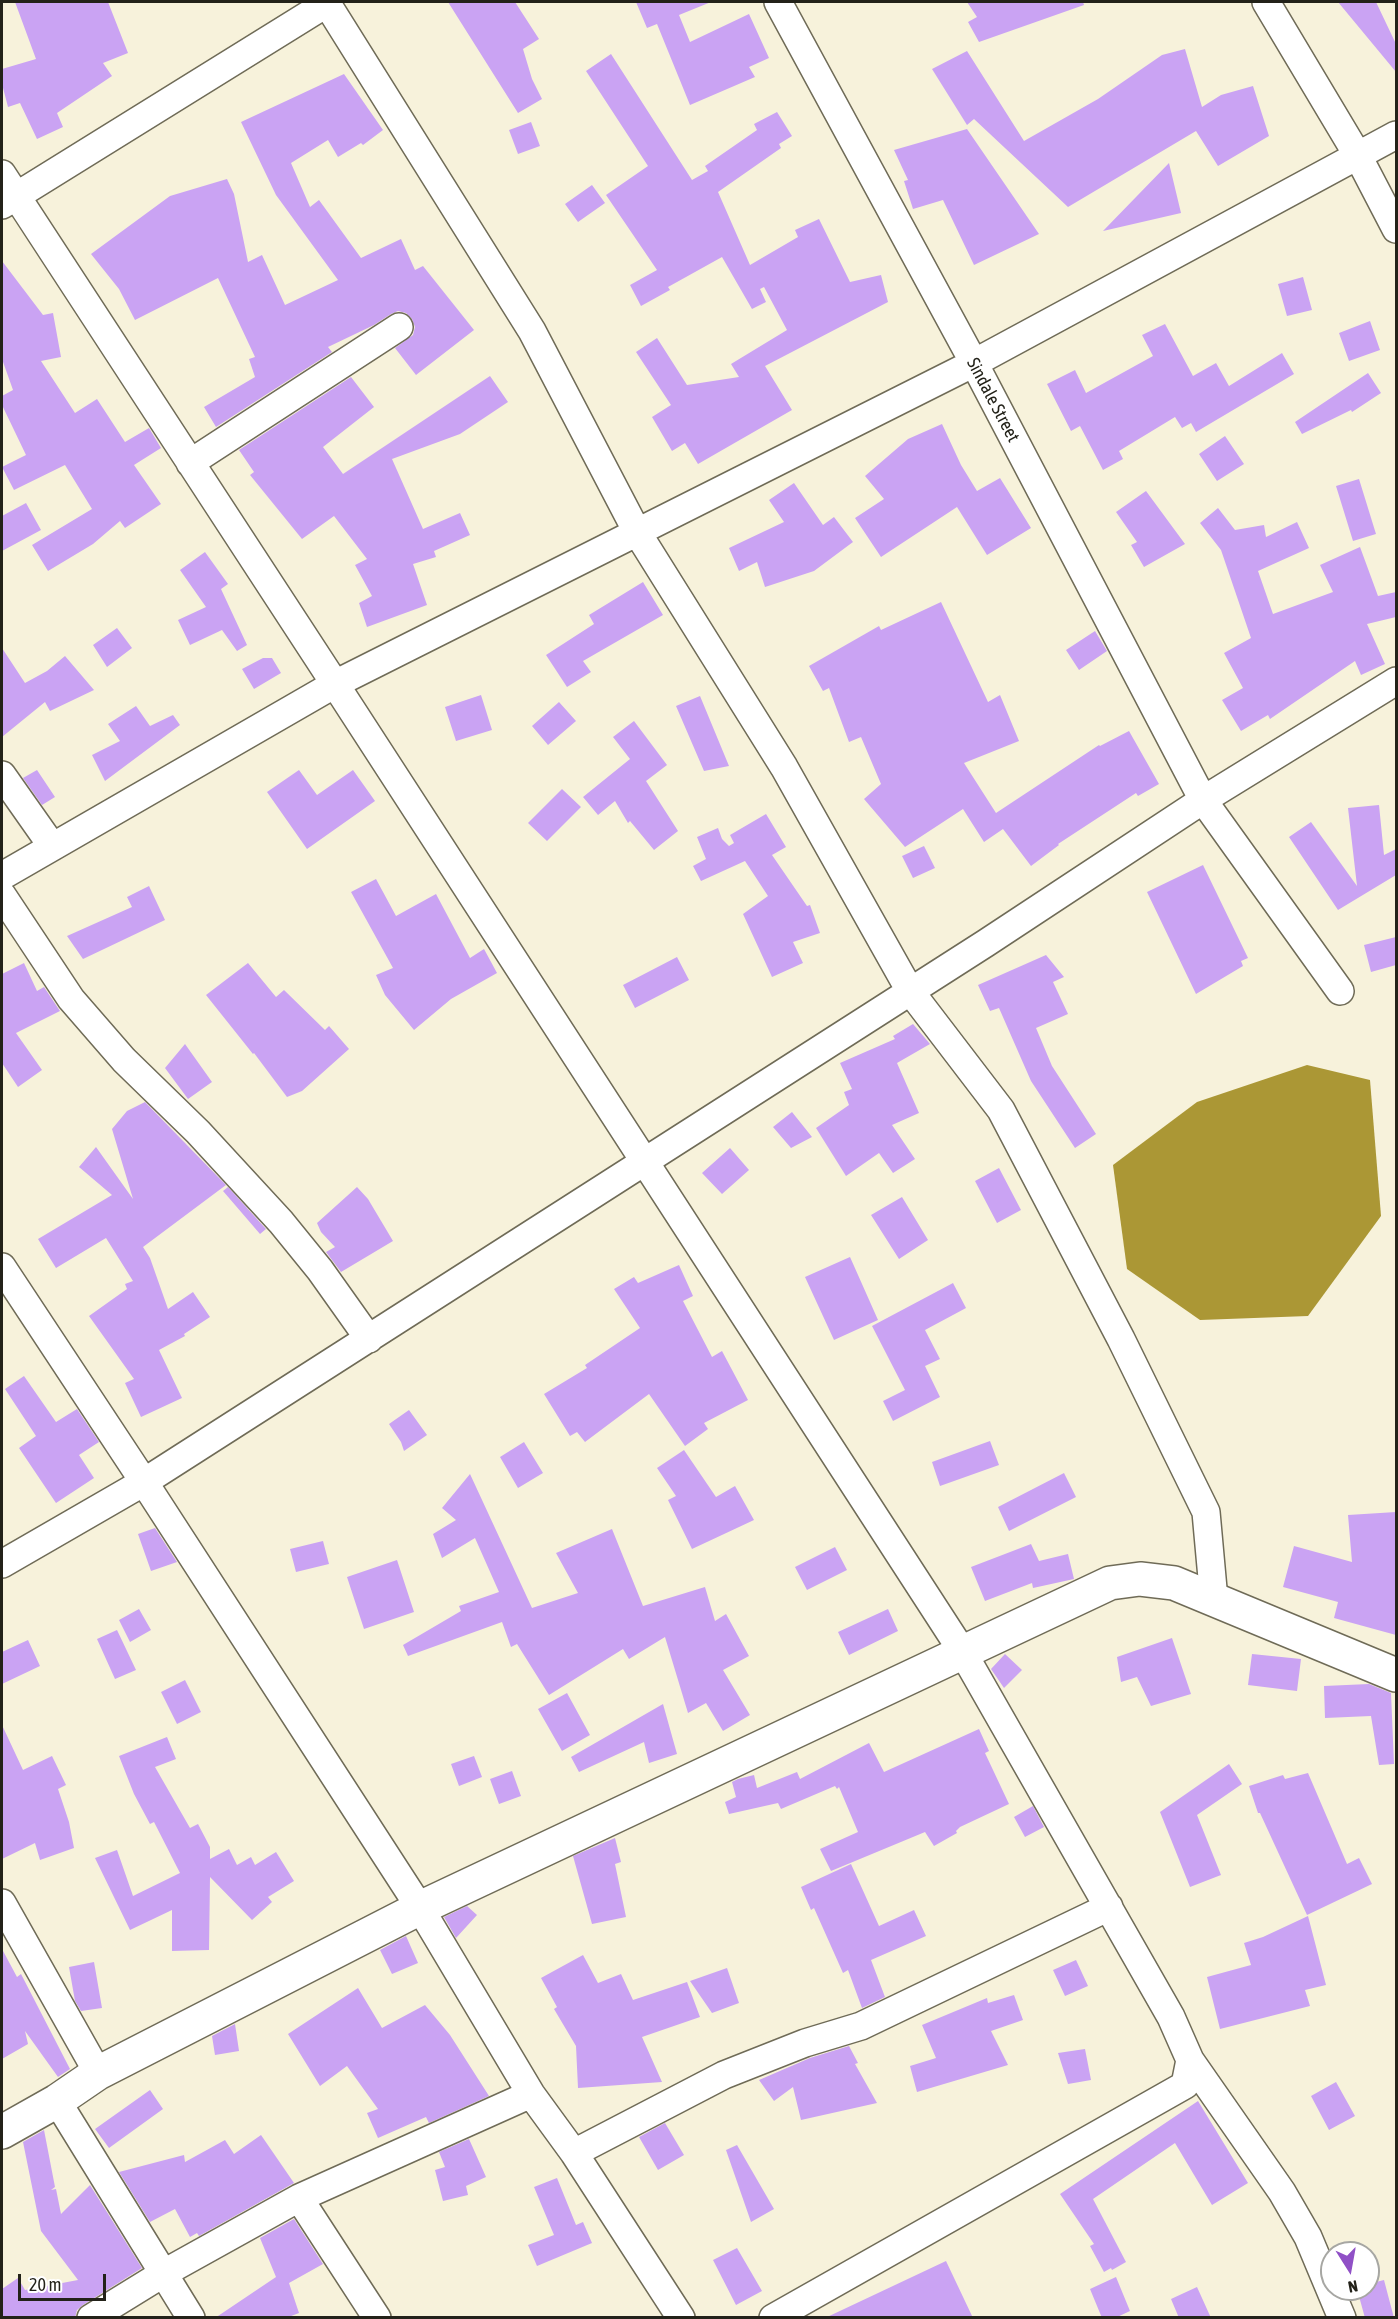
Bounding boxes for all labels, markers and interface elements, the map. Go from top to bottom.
street label: Sindale Street [962,354,1024,446]
north arrow [1320,2241,1380,2301]
scale bar [21,2262,110,2300]
text: 20 m [29,2274,61,2295]
text: N [1347,2277,1359,2296]

